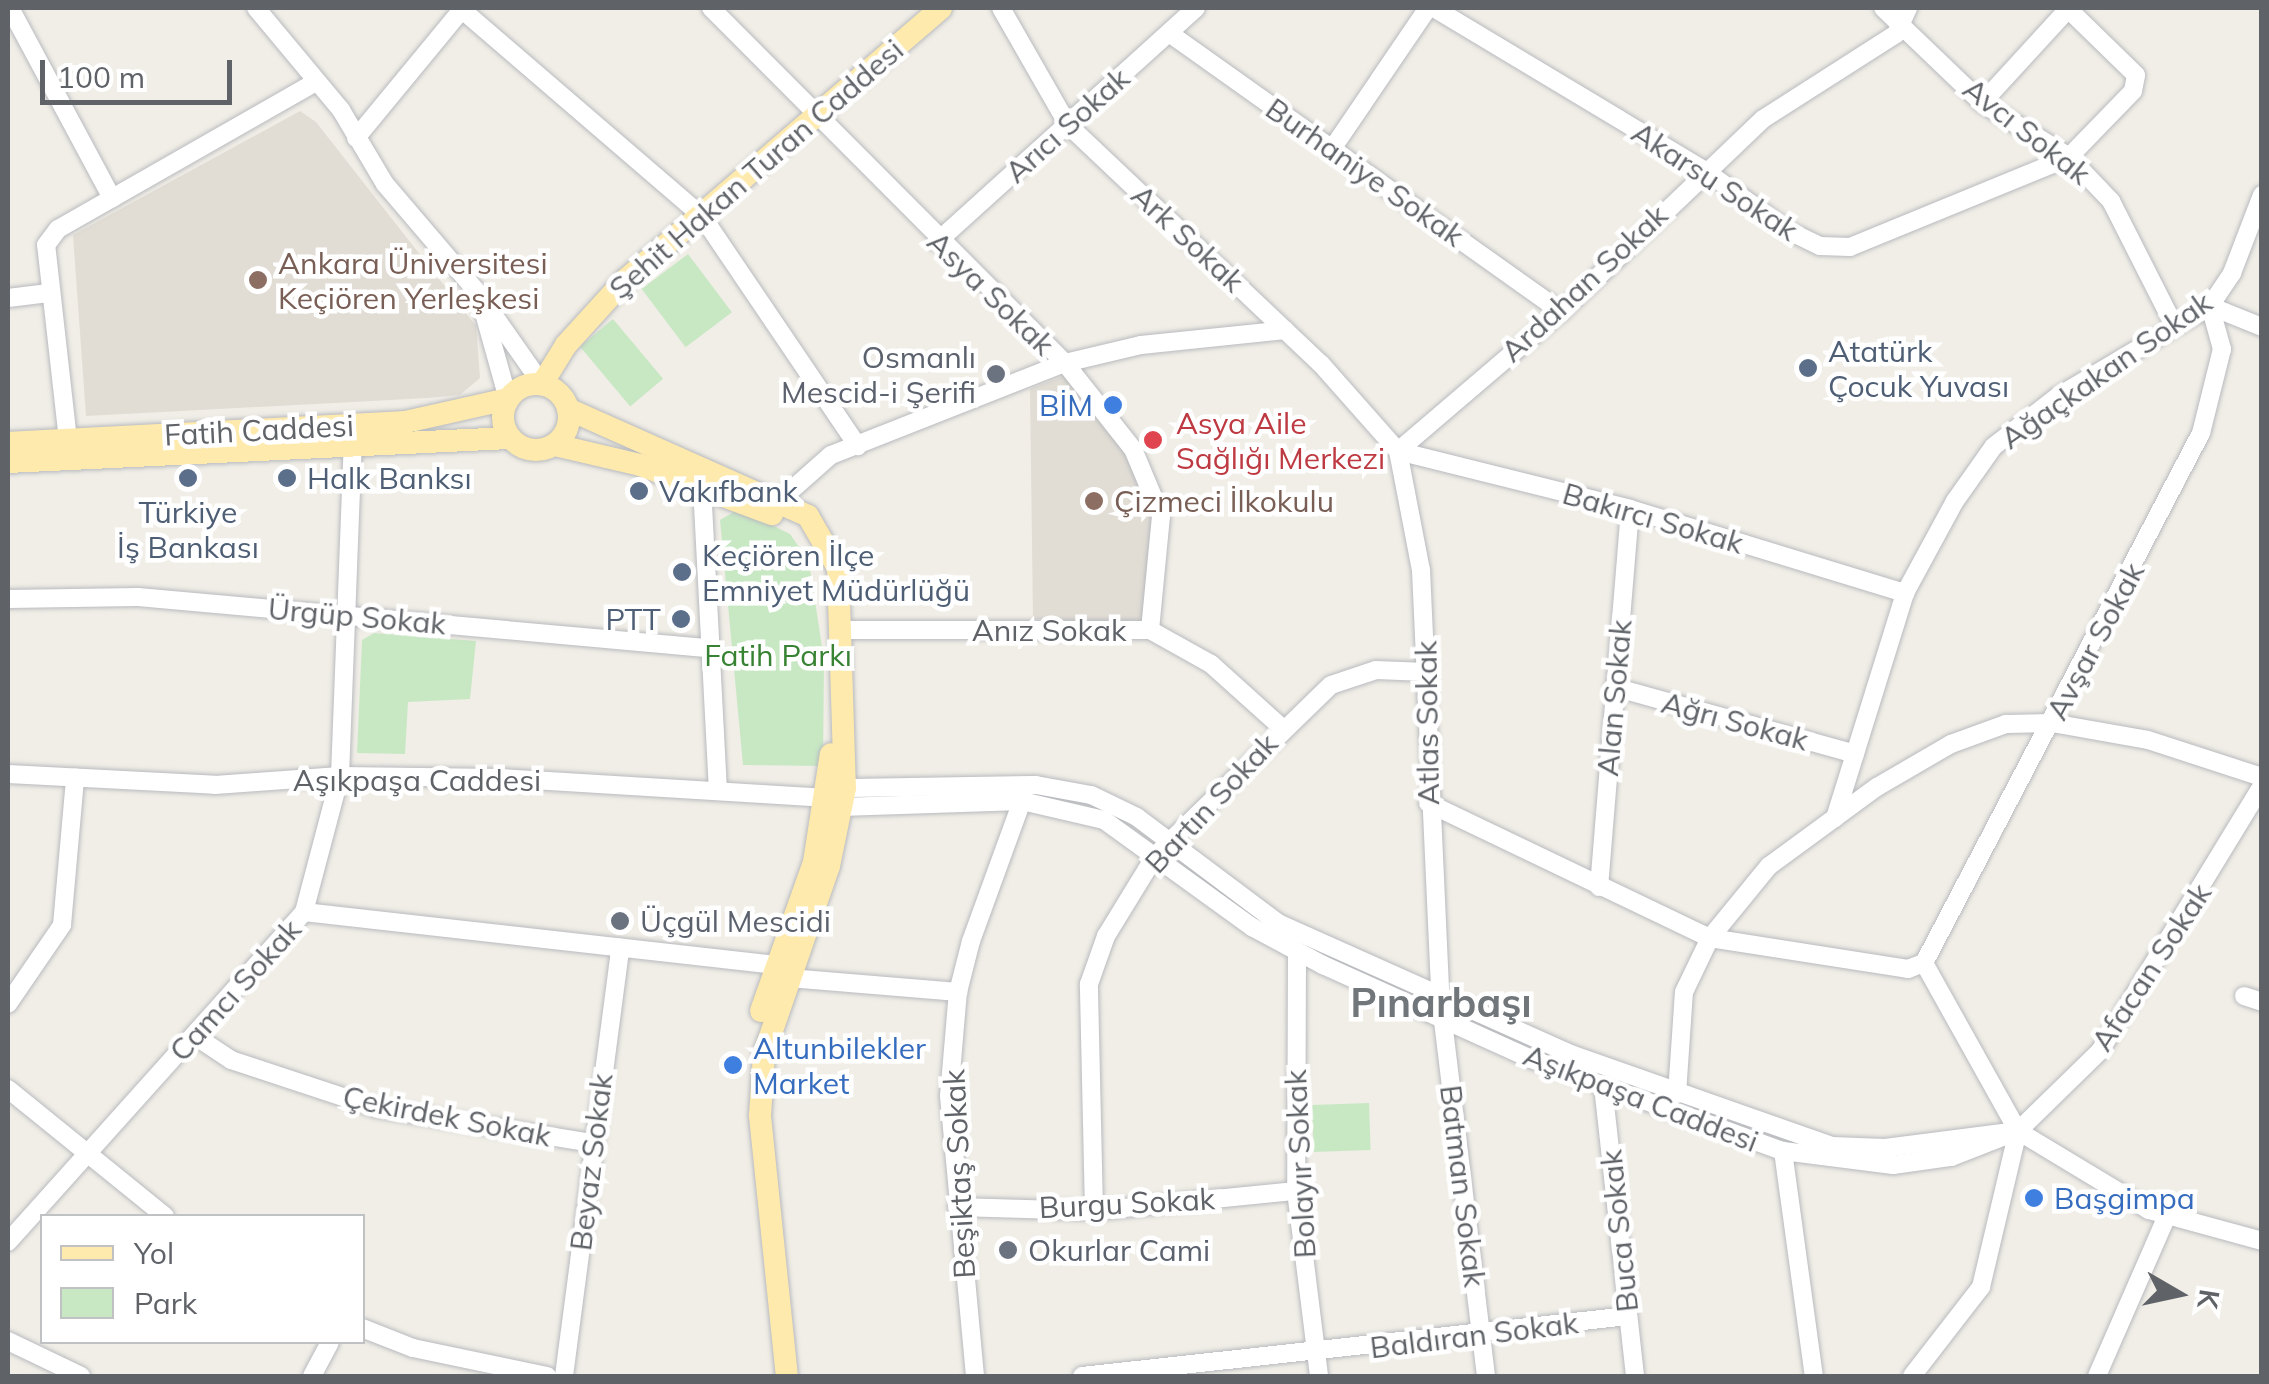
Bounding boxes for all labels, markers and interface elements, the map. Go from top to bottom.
street label: Şehit Hakan Turan Caddesi [602,32,910,306]
scale bar [45,40,238,102]
text: 100 m [57,58,145,96]
street label: Arıcı Sokak [998,60,1136,190]
street label: Avcı Sokak [1956,70,2098,192]
street label: Burhaniye Sokak [1259,90,1471,254]
street label: Akarsu Sokak [1625,114,1805,248]
street label: Ark Sokak [1124,177,1252,299]
street label: Ardahan Sokak [1493,197,1675,369]
street label: Asya Sokak [920,224,1062,362]
place label: Ankara Üniversitesi Keçiören Yerleşkesi [278,245,548,316]
marker: Ankara Üniversitesi Keçiören Yerleşkesi [247,269,269,291]
street label: Ağaçkakan Sokak [1994,284,2218,456]
place label: Atatürk Çocuk Yuvası [1828,333,2009,404]
place label: Osmanlı Mescid-i Şerifi [781,339,976,410]
marker: Atatürk Çocuk Yuvası [1797,357,1819,379]
marker: Osmanlı Mescid-i Şerifi [985,363,1007,385]
place label: BİM [1039,387,1093,423]
marker: BİM [1102,394,1124,416]
place label: Asya Aile Sağlığı Merkezi [1176,405,1385,476]
street label: Fatih Caddesi [163,407,355,453]
marker: Asya Aile Sağlığı Merkezi [1140,427,1166,453]
place label: Halk Banksı [307,460,472,496]
marker: Türkiye İş Bankası [177,467,199,489]
marker: Halk Banksı [276,467,298,489]
place label: Vakıfbank [659,473,798,509]
street label: Bakırcı Sokak [1559,475,1747,561]
marker: Vakıfbank [628,480,650,502]
place label: Çizmeci İlkokulu [1114,483,1334,519]
marker: Çizmeci İlkokulu [1083,490,1105,512]
place label: Türkiye İş Bankası [117,494,259,564]
place label: Keçiören İlçe Emniyet Müdürlüğü [702,537,970,608]
street label: Avşar Sokak [2038,556,2152,726]
marker: Keçiören İlçe Emniyet Müdürlüğü [671,561,693,583]
street label: Ürgüp Sokak [267,590,447,642]
place label: PTT [605,601,661,637]
marker: PTT [670,608,692,630]
street label: Anız Sokak [972,612,1126,648]
street label: Alan Sokak [1589,618,1639,778]
park label: Fatih Parkı [704,637,852,673]
street label: Atlas Sokak [1408,640,1446,806]
street label: Ağrı Sokak [1658,684,1812,758]
street label: Bartın Sokak [1137,726,1285,880]
street label: Aşıkpaşa Caddesi [293,762,541,798]
street label: Afacan Sokak [2083,876,2219,1058]
place label: Üçgül Mescidi [640,903,831,939]
marker: Üçgül Mescidi [609,910,631,932]
street label: Camcı Sokak [162,912,308,1068]
district label: Pınarbaşı [1350,978,1532,1026]
place label: Altunbilekler Market [753,1030,926,1100]
street label: Aşıkpaşa Caddesi [1519,1037,1763,1159]
marker: Altunbilekler Market [722,1054,744,1076]
street label: Beşiktaş Sokak [936,1068,982,1280]
street label: Bolayır Sokak [1277,1069,1323,1259]
street label: Beyaz Sokak [562,1071,620,1253]
street label: Çekirdek Sokak [340,1078,554,1154]
street label: Batman Sokak [1433,1083,1493,1289]
street label: Buca Sokak [1593,1148,1645,1314]
street label: Burgu Sokak [1038,1180,1216,1226]
place label: Başgimpa [2054,1180,2195,1216]
marker: Başgimpa [2023,1187,2045,1209]
legend [40,1214,365,1344]
place label: Okurlar Cami [1028,1232,1210,1268]
text: Yol [134,1234,174,1272]
marker: Okurlar Cami [997,1239,1019,1261]
north arrow [2129,1244,2229,1344]
text: Park [134,1284,197,1322]
text: K [2190,1287,2228,1311]
street label: Baldıran Sokak [1368,1304,1580,1366]

